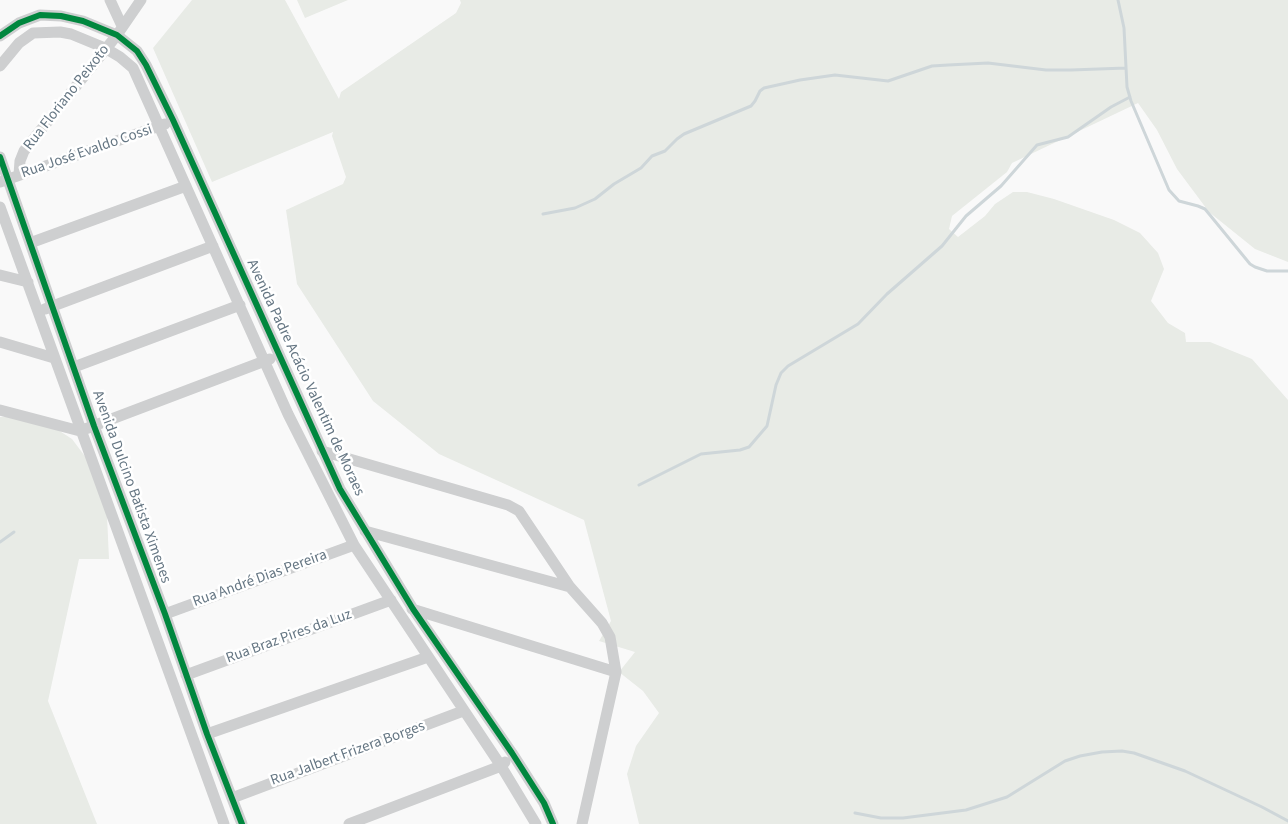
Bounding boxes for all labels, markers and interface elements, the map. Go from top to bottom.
street label: Rua Floriano Peixoto [20,42,114,154]
street label: Rua José Evaldo Cossi [19,121,155,183]
street label: Avenida Padre Acácio Valentim de Moraes [242,257,368,499]
street label: Avenida Dulcino Batista Ximenes [88,388,174,586]
street label: Rua André Dias Pereira [191,546,329,612]
street label: Rua Braz Pires da Luz [224,606,354,668]
street label: Rua Jalbert Frizera Borges [268,718,428,790]

